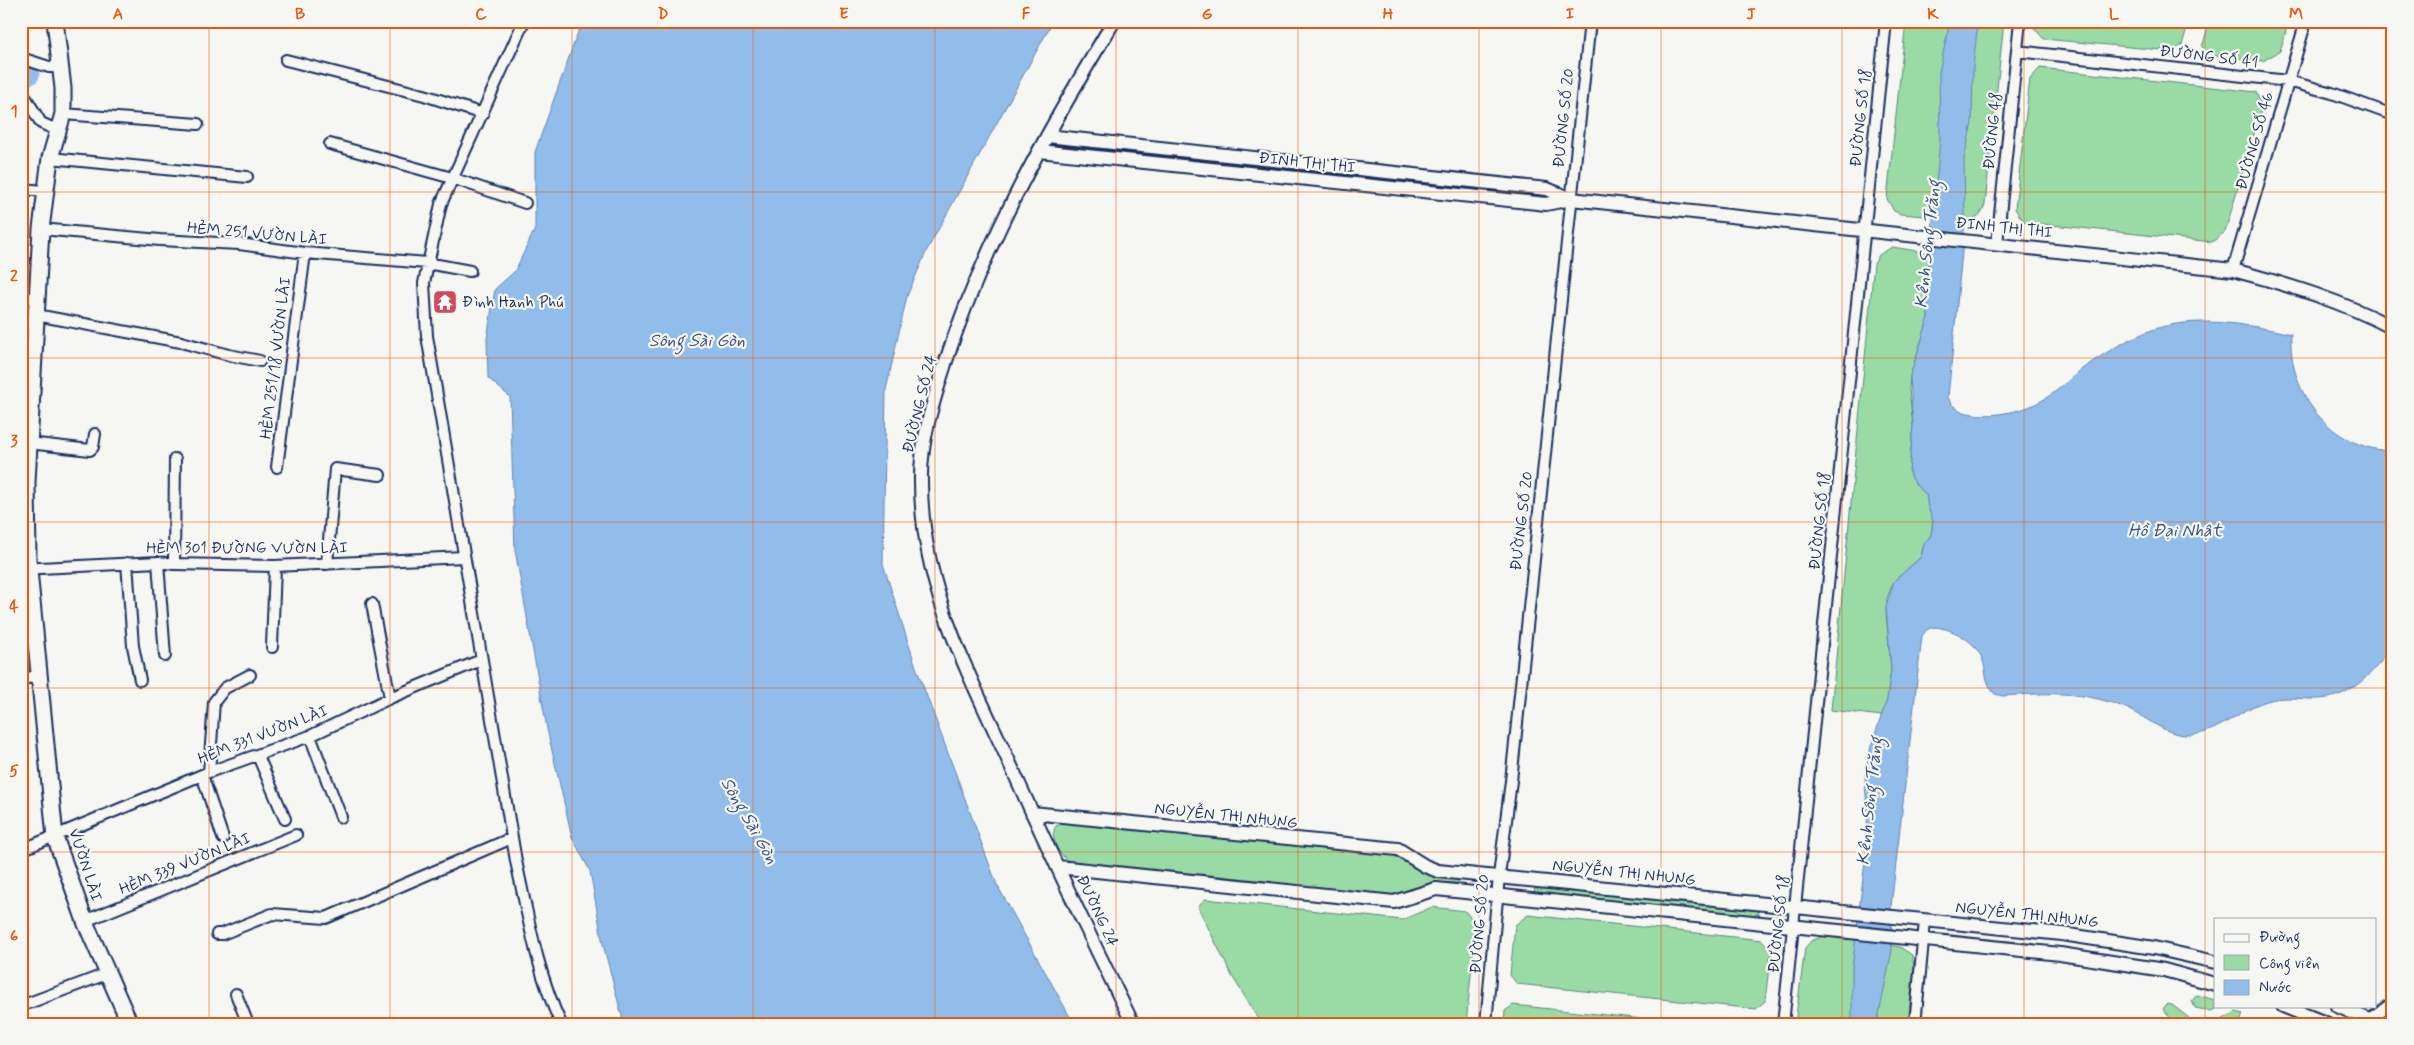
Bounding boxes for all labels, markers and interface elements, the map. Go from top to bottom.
text: A [113,4,123,25]
text: B [295,4,305,25]
text: C [475,4,487,25]
text: D [657,4,669,25]
text: E [839,4,849,25]
text: F [1022,4,1031,25]
text: G [1202,4,1213,25]
text: H [1383,4,1394,25]
text: I [1566,4,1575,25]
text: J [1746,4,1756,25]
text: K [1927,4,1939,25]
text: L [2109,4,2120,25]
text: M [2289,4,2303,25]
street label: ĐƯỜNG SỐ 41 [2159,41,2259,73]
street label: ĐƯỜNG SỐ 20 [1548,67,1580,169]
street label: ĐƯỜNG SỐ 18 [1845,68,1877,168]
street label: ĐƯỜNG SỐ 46 [2231,89,2279,192]
street label: ĐƯỜNG 48 [1978,91,2008,171]
text: 1 [10,101,18,122]
street label: ĐINH THỊ THI [1258,147,1356,179]
water label: Kênh Sông Trăng [1909,176,1949,310]
street label: ĐINH THỊ THI [1955,212,2053,244]
street label: HẺM 251 VƯỜN LÀI [186,217,328,251]
text: 2 [10,266,18,287]
street label: HẺM 251/18 VƯỜN LÀI [256,276,296,440]
temple icon: Đình Hanh Phú [432,289,458,315]
place label: Đình Hanh Phú [462,292,564,313]
water label: Sông Sài Gòn [649,329,745,355]
street label: ĐƯỜNG SỐ 24 [898,352,942,455]
text: 3 [10,431,18,452]
street label: ĐƯỜNG SỐ 20 [1505,470,1539,572]
street label: ĐƯỜNG SỐ 18 [1804,471,1836,571]
water label: Hồ Đại Nhật [2128,519,2223,543]
street label: HẺM 301 ĐƯỜNG VƯỜN LÀI [146,538,348,559]
text: 4 [9,596,19,617]
street label: HẺM 331 VƯỜN LÀI [195,700,331,770]
water label: Kênh Sông Trăng [1851,733,1891,867]
text: 5 [9,761,19,782]
water label: Sông Sài Gòn [713,773,783,870]
street label: NGUYỄN THỊ NHUNG [1153,798,1299,834]
street label: VƯỜN LÀI [63,826,107,904]
street label: HẺM 339 VƯỜN LÀI [116,828,254,900]
street label: NGUYỄN THỊ NHUNG [1551,855,1697,891]
street label: ĐƯỜNG 24 [1071,872,1123,951]
street label: ĐƯỜNG SỐ 20 [1465,873,1495,975]
street label: ĐƯỜNG SỐ 18 [1763,874,1795,974]
street label: NGUYỄN THỊ NHUNG [1954,897,2100,933]
legend [2214,918,2376,1008]
text: 6 [10,926,18,947]
text: Đường [2259,928,2300,949]
text: Công viên [2259,954,2319,975]
text: Nước [2259,978,2291,998]

